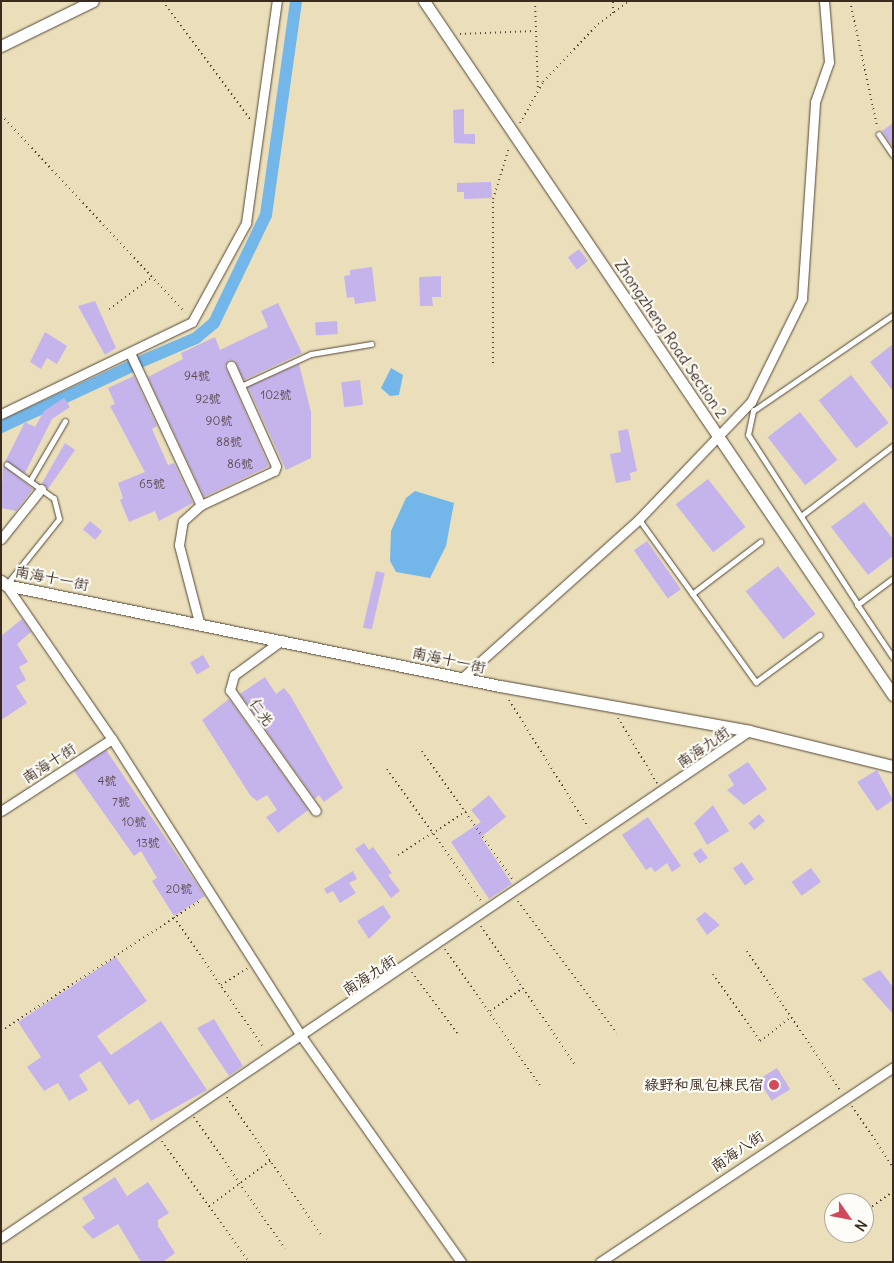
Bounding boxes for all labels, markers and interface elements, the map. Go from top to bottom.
street label: Zhongzheng Road Section 2 [611,256,731,422]
house number: 94號 [184,369,210,383]
house number: 102號 [260,388,292,402]
house number: 92號 [195,392,221,406]
house number: 90號 [206,414,232,428]
house number: 88號 [216,435,242,449]
house number: 86號 [227,457,253,471]
house number: 65號 [139,477,165,491]
street label: 南海十一街 [13,562,91,594]
street label: 南海十一街 [410,643,488,677]
street label: 仁光 [246,695,278,729]
street label: 南海九街 [673,722,733,772]
street label: 南海十街 [19,739,79,787]
house number: 4號 [98,774,116,788]
house number: 7號 [112,795,130,809]
house number: 10號 [122,815,146,829]
house number: 13號 [136,836,160,850]
house number: 20號 [166,882,192,896]
street label: 南海九街 [339,951,399,999]
place label: 綠野和風包棟民宿 [644,1076,764,1094]
marker: 綠野和風包棟民宿 [768,1079,780,1091]
street label: 南海八街 [707,1127,767,1175]
north arrow [824,1193,874,1243]
text: N [851,1217,871,1235]

